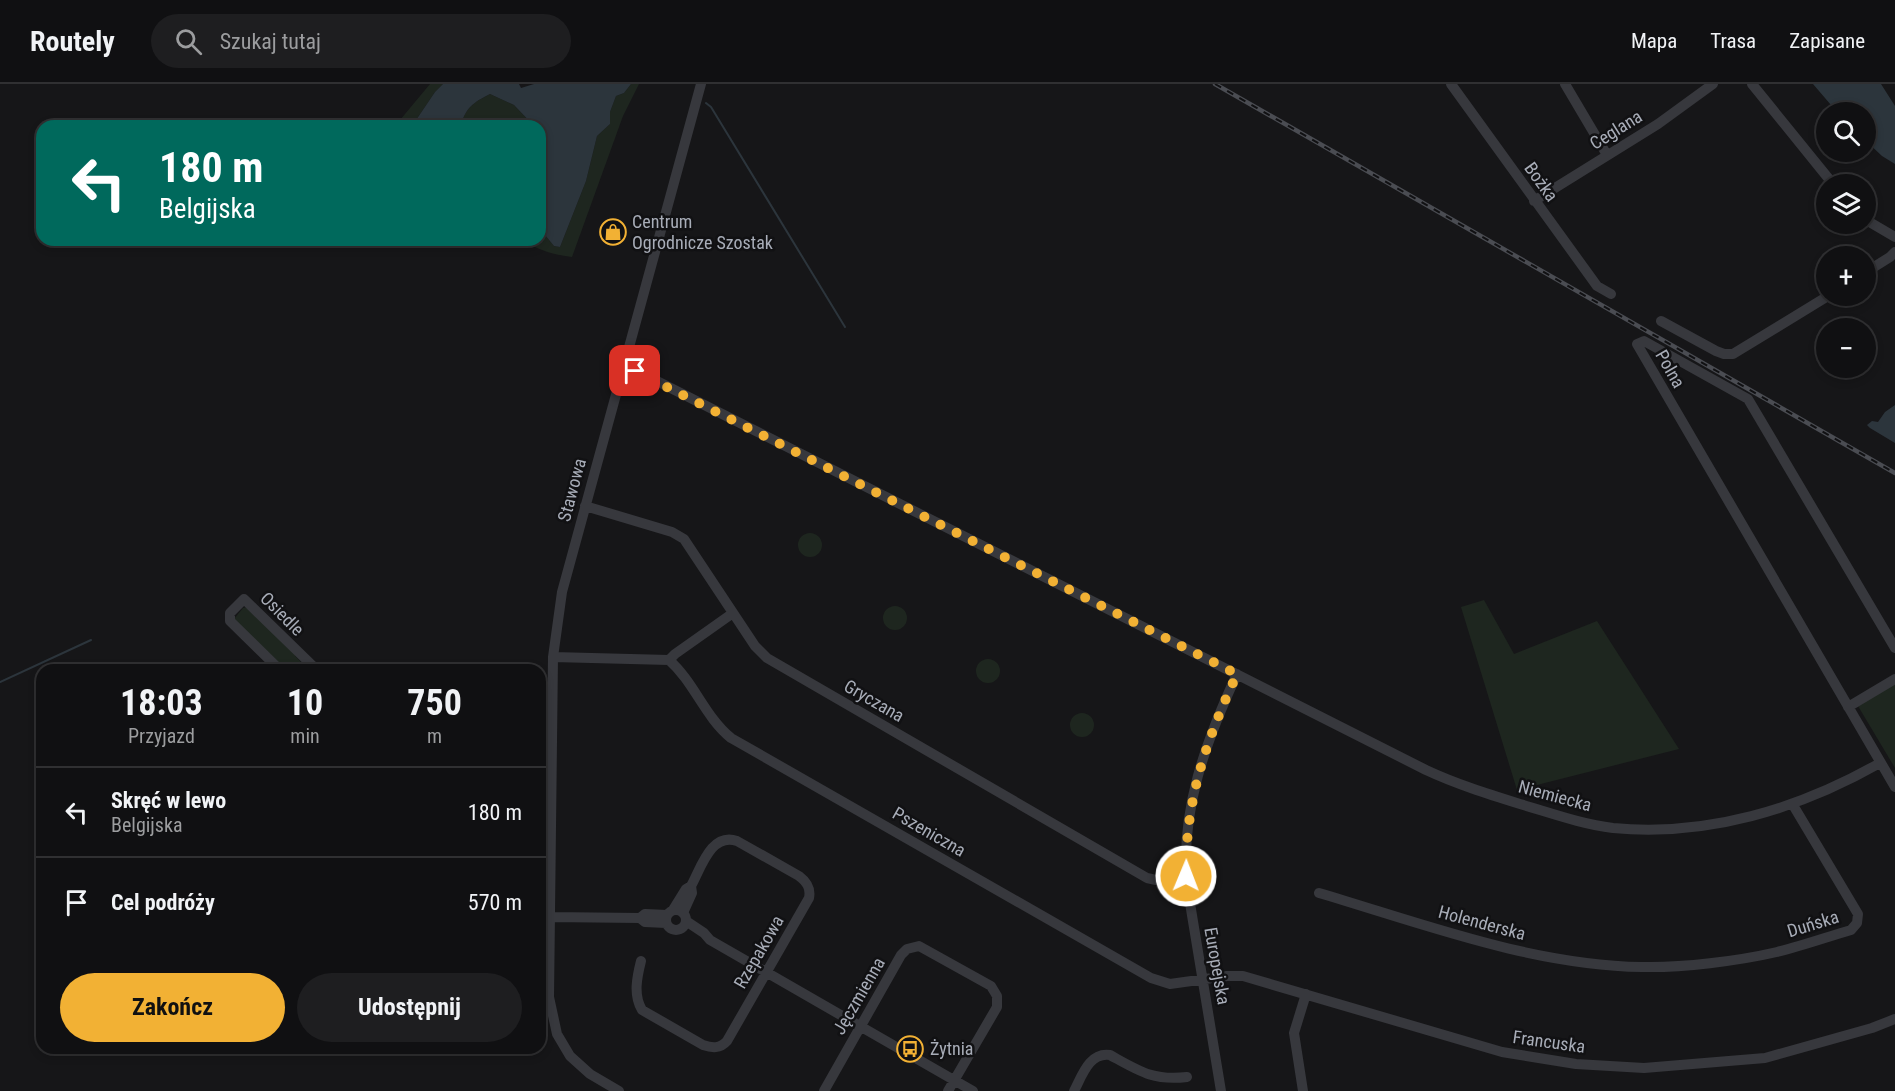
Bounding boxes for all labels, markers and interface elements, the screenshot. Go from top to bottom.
search box [151,14,571,68]
text: Routely [30,25,115,58]
icon: search [172,25,205,58]
text: Szukaj tutaj [220,29,321,54]
text: Mapa [1631,29,1677,53]
text: Trasa [1710,29,1756,53]
text: Zapisane [1789,29,1865,53]
map controls [1816,102,1876,378]
button: search [1816,102,1876,162]
street label: Ceglana [1586,105,1646,154]
text: 180 m [159,143,264,192]
icon: left [60,144,138,222]
street label: Bożka [1520,158,1563,205]
button: layers [1816,174,1876,234]
text: Belgijska [159,193,256,225]
place label: Centrum Ogrodnicze Szostak [632,211,773,253]
shop icon: Centrum Ogrodnicze Szostak [598,217,628,247]
button: + [1816,246,1876,306]
button: − [1816,318,1876,378]
pin [609,345,660,396]
street label: Polna [1651,346,1690,391]
icon: arrive [618,354,651,387]
street label: Stawowa [553,456,590,524]
street label: Osiedle [256,587,309,640]
street label: Gryczana [840,675,908,726]
text: 18:03 [120,682,203,724]
text: 10 [287,682,323,724]
text: 750 [407,682,462,724]
text: Przyjazd [128,724,195,748]
text: min [290,724,320,748]
text: m [427,724,442,748]
street label: Niemiecka [1516,776,1594,815]
text: Skręć w lewo [111,788,226,813]
icon: left [60,796,93,829]
text: 180 m [468,800,522,825]
street label: Pszeniczna [889,802,969,861]
text: Belgijska [111,813,183,837]
position arrow [1154,844,1218,908]
icon: arrive [60,886,93,919]
text: Cel podróży [111,890,215,915]
text: 570 m [468,890,522,915]
street label: Holenderska [1436,901,1528,944]
street label: Duńska [1785,906,1841,941]
street label: Rzepakowa [729,912,788,992]
street label: Europejska [1200,926,1235,1006]
street label: Jęczmienna [828,953,889,1038]
button: Zakończ [60,973,285,1042]
button: Udostępnij [297,973,522,1042]
street label: Francuska [1512,1026,1587,1057]
bus stop icon: Żytnia [895,1034,925,1064]
place label: Żytnia [930,1038,973,1059]

